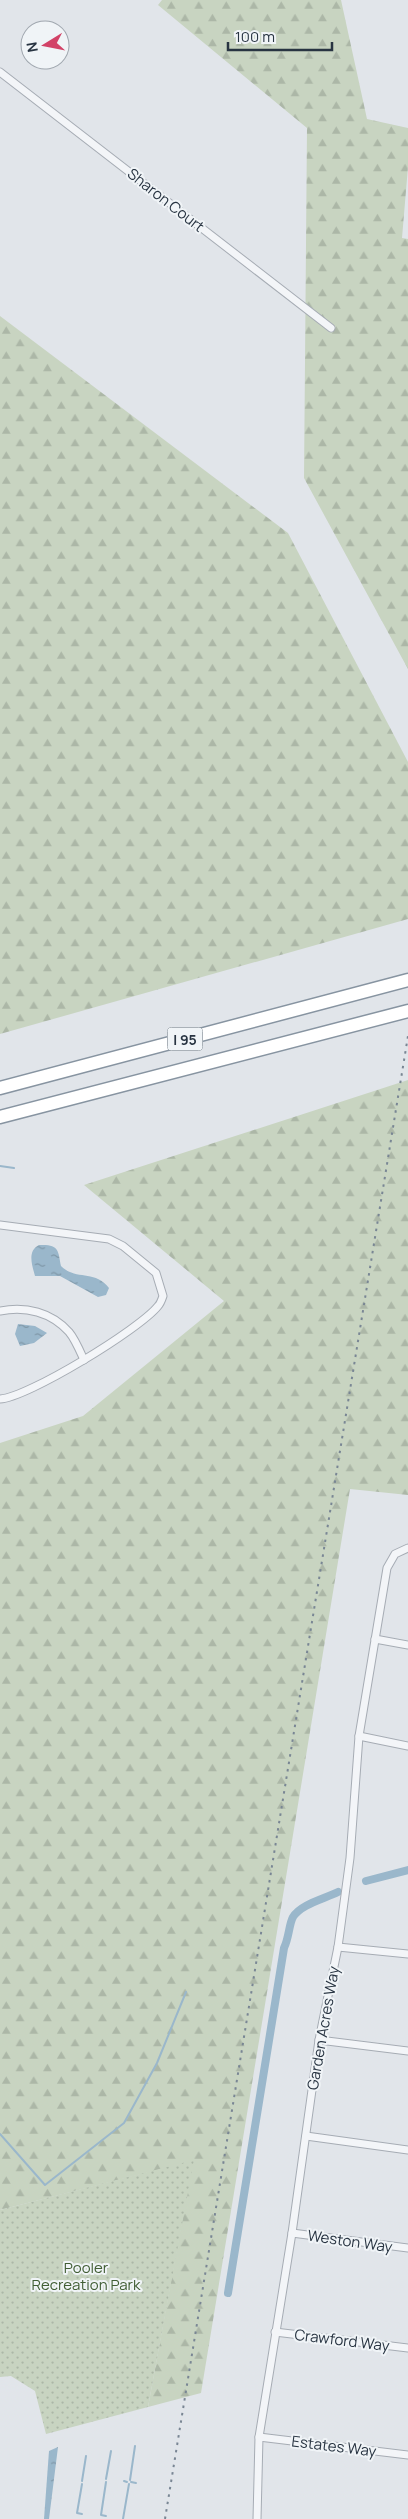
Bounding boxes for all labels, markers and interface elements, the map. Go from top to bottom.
north arrow [20,20,70,70]
scale bar [228,20,332,52]
text: 100 m [235,26,275,47]
text: N [21,41,42,54]
street label: Sharon Court [123,163,209,237]
road number: I 95 [168,1028,202,1050]
street label: Garden Acres Way [302,1964,344,2092]
street label: Weston Way [306,2225,394,2257]
park label: Pooler Recreation Park [32,2257,141,2295]
street label: Crawford Way [293,2324,391,2356]
street label: Estates Way [290,2430,378,2462]

